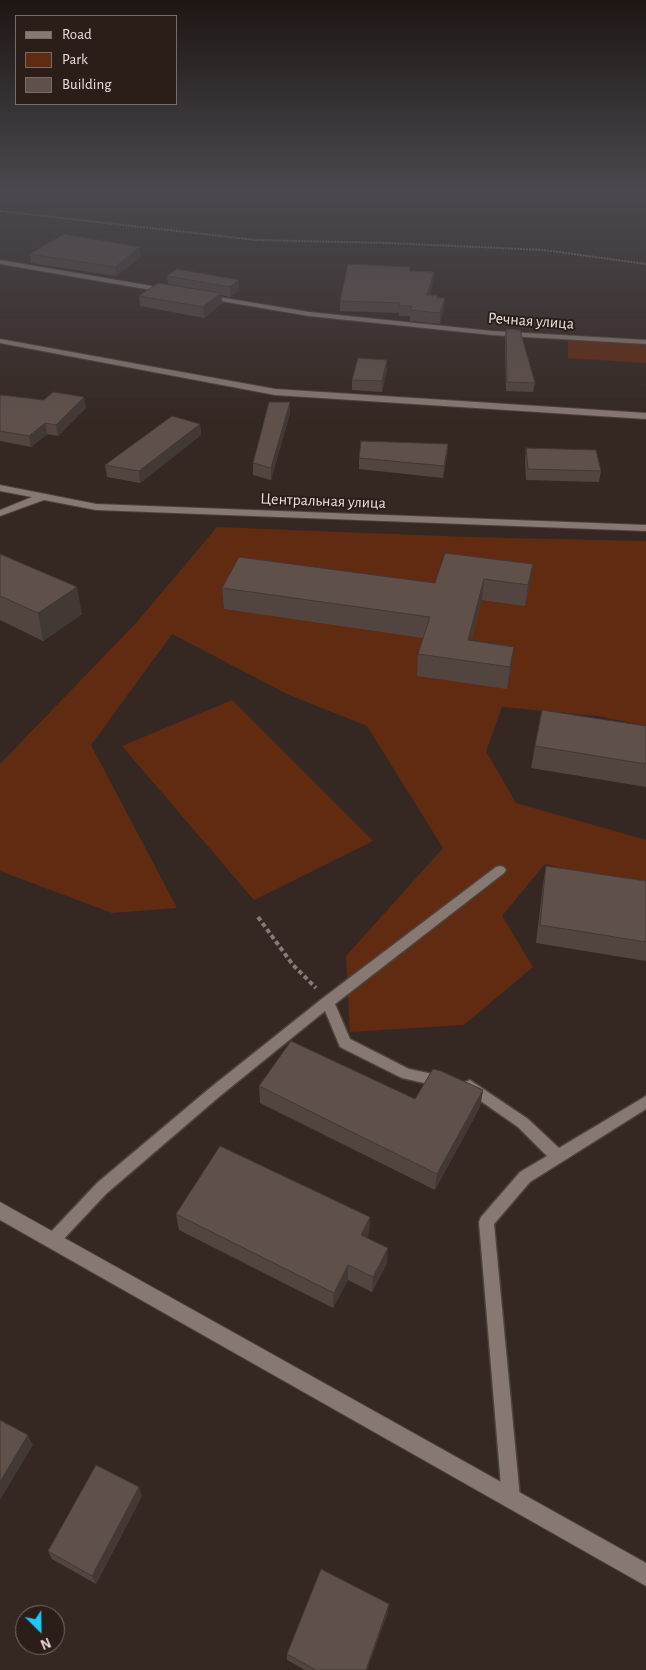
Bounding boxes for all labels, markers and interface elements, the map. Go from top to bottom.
legend [15,15,178,105]
text: Road [62,27,92,42]
text: Park [62,52,88,67]
text: Building [62,77,112,92]
street label: Речная улица [487,308,575,334]
street label: Центральная улица [260,489,386,513]
north arrow [15,1605,65,1655]
text: N [38,1635,53,1651]

